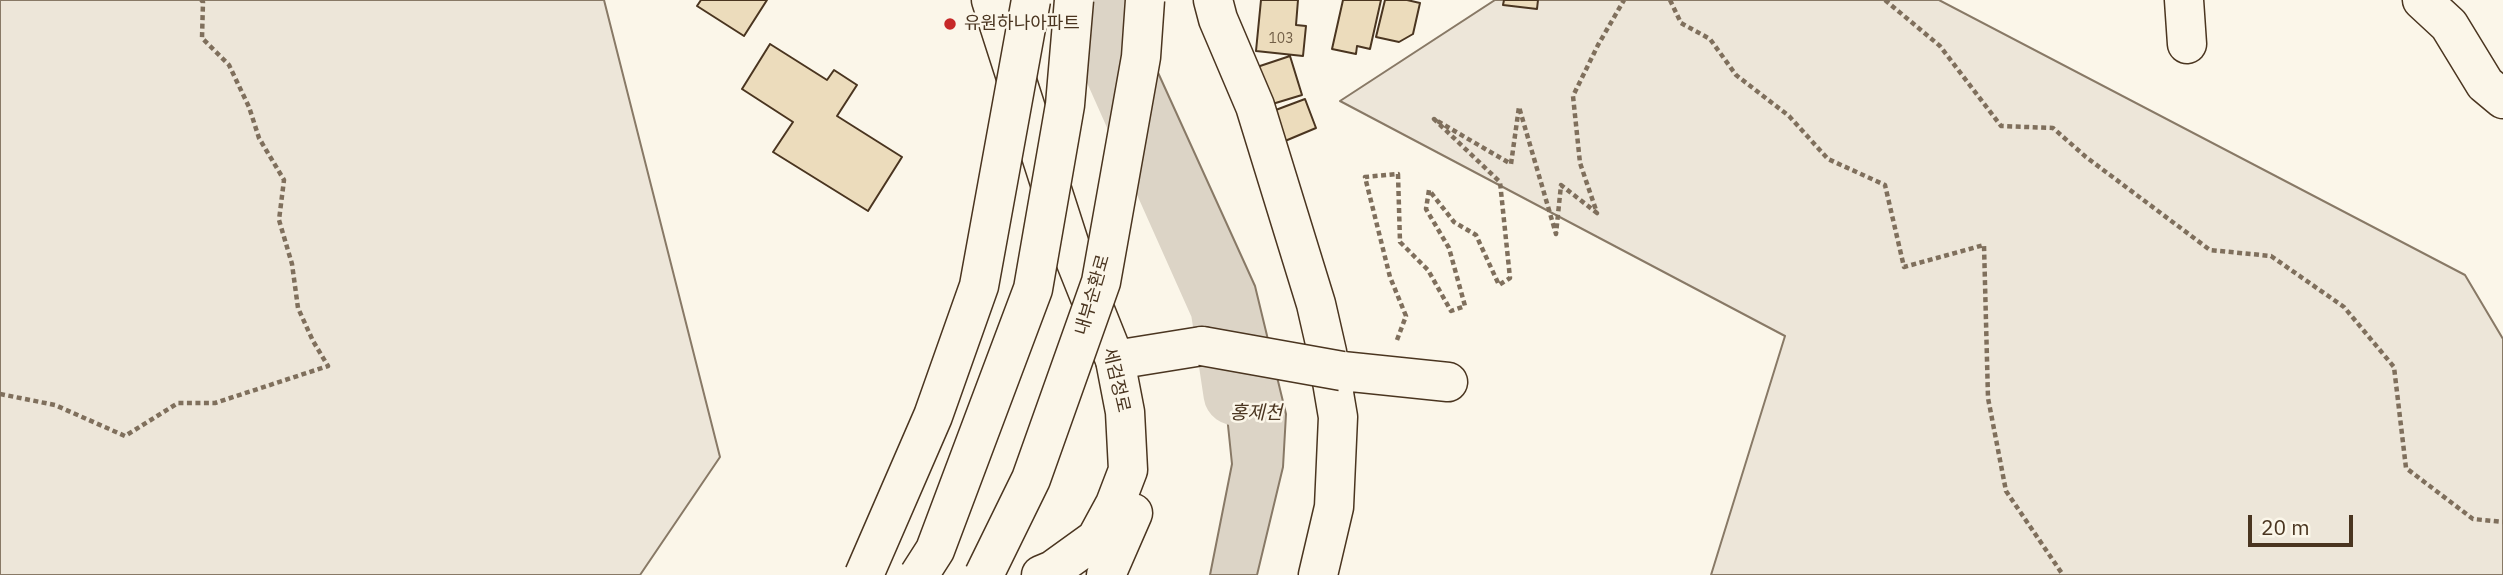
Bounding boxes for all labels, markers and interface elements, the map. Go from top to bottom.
place label: 유원하나아파트 [964,13,1080,35]
marker: 유원하나아파트 [942,16,958,32]
house number: 103 [1268,31,1294,47]
street label: 내부순환로 [1071,252,1115,338]
street label: 세검정로 [1098,345,1134,415]
water label: 홍제천 [1230,403,1282,425]
scale bar [2251,502,2356,546]
text: 20 m [2261,513,2310,541]

